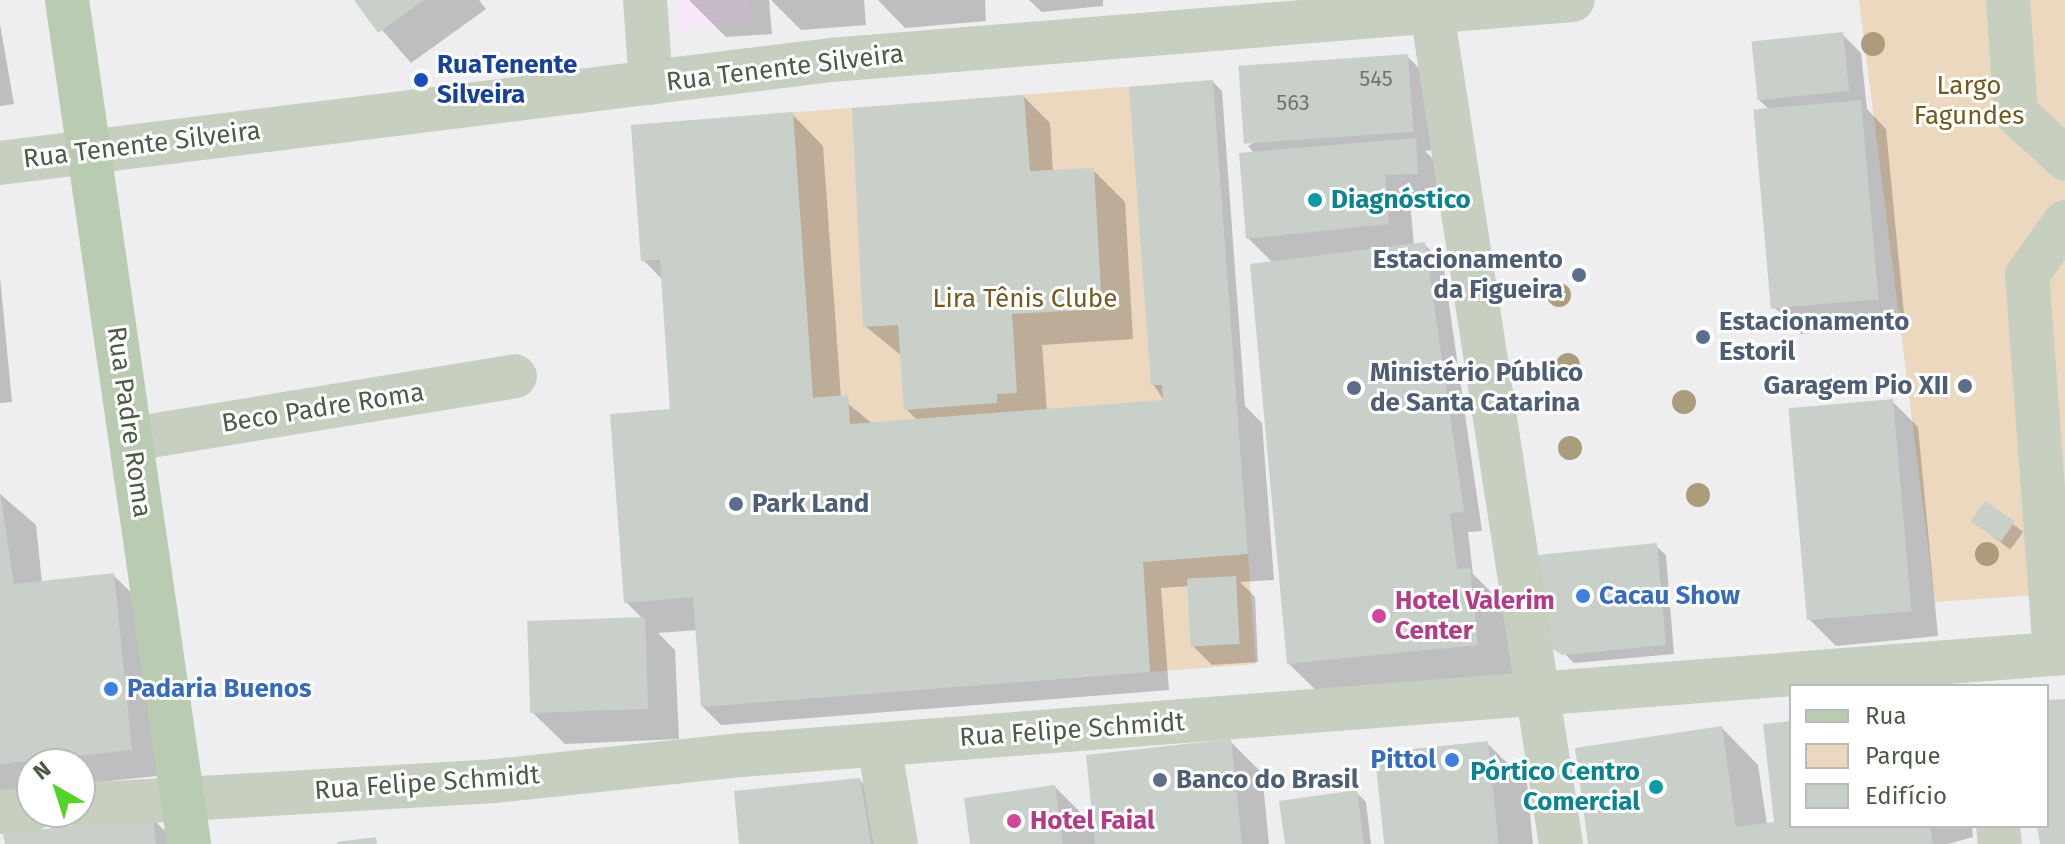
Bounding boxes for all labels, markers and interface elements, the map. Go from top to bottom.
street label: Rua Tenente Silveira [664,38,906,98]
place label: RuaTenente Silveira [437,49,577,110]
house number: 545 [1359,66,1393,92]
park label: Largo Fagundes [1914,70,2024,132]
marker: RuaTenente Silveira [412,71,430,89]
house number: 563 [1276,90,1310,116]
street label: Rua Tenente Silveira [21,115,263,175]
place label: Diagnóstico [1331,184,1471,216]
marker: Diagnóstico [1306,191,1324,209]
place label: Estacionamento da Figueira [1373,244,1563,306]
marker: Estacionamento da Figueira [1570,266,1588,284]
park label: Lira Tênis Clube [933,283,1117,315]
place label: Estacionamento Estoril [1719,306,1909,368]
street label: Rua Padre Roma [100,325,158,519]
marker: Estacionamento Estoril [1694,328,1712,346]
place label: Ministério Público de Santa Catarina [1370,357,1583,418]
place label: Garagem Pio XII [1764,370,1949,402]
street label: Beco Padre Roma [220,377,426,439]
marker: Garagem Pio XII [1956,377,1974,395]
marker: Ministério Público de Santa Catarina [1345,379,1363,397]
place label: Park Land [752,488,869,520]
marker: Park Land [727,495,745,513]
place label: Cacau Show [1599,580,1740,612]
place label: Hotel Valerim Center [1395,585,1555,646]
marker: Cacau Show [1574,587,1592,605]
marker: Hotel Valerim Center [1370,607,1388,625]
place label: Padaria Buenos [127,673,312,705]
marker: Padaria Buenos [102,680,120,698]
legend [1789,684,2049,828]
text: Rua [1865,702,1907,730]
street label: Rua Felipe Schmidt [958,707,1186,753]
text: Parque [1865,742,1941,770]
place label: Pittol [1371,744,1436,776]
north arrow [16,748,96,828]
marker: Pittol [1443,751,1461,769]
text: N [28,755,56,786]
place label: Pórtico Centro Comercial [1470,756,1640,818]
street label: Rua Felipe Schmidt [313,760,541,806]
place label: Banco do Brasil [1176,764,1359,796]
marker: Banco do Brasil [1151,771,1169,789]
marker: Pórtico Centro Comercial [1647,778,1665,796]
text: Edifício [1865,782,1947,810]
place label: Hotel Faial [1030,805,1155,837]
marker: Hotel Faial [1005,812,1023,830]

